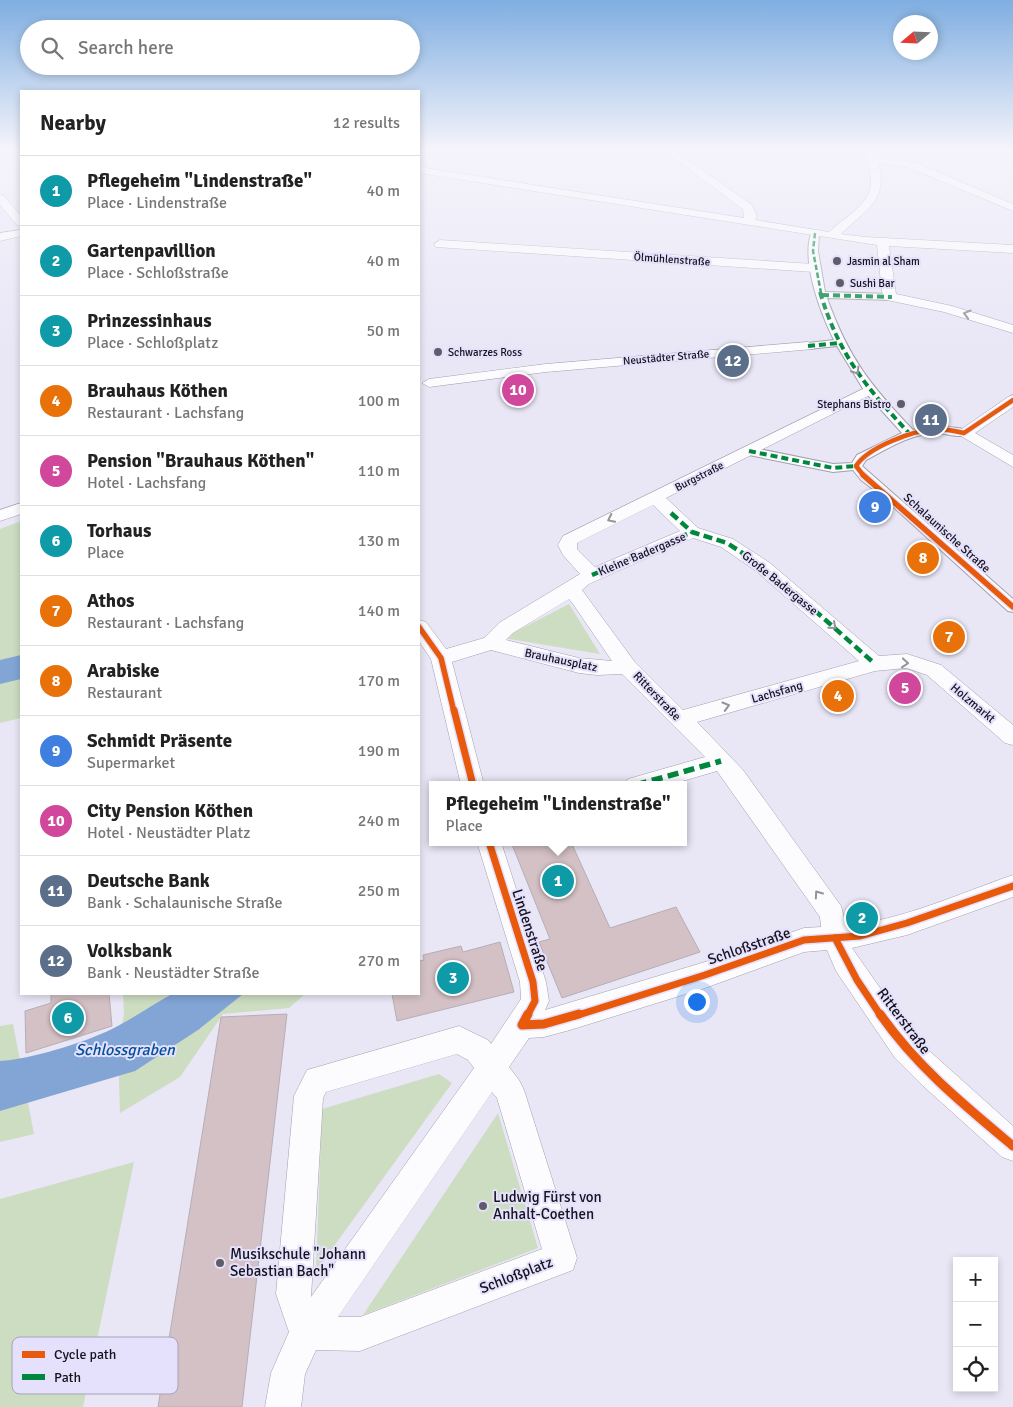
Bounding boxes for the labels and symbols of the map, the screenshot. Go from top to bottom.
north arrow [893,15,938,60]
street label: Ölmühlenstraße [633,249,711,269]
marker: Jasmin al Sham [831,255,843,267]
place label: Jasmin al Sham [847,255,920,268]
marker: Sushi Bar [834,277,846,289]
place label: Sushi Bar [850,277,895,290]
one-way arrow [963,310,971,320]
pin: 12 [717,342,749,380]
marker: Schwarzes Ross [432,346,444,358]
place label: Schwarzes Ross [448,346,522,359]
street label: Neustädter Straße [622,347,710,368]
one-way arrow [850,365,860,374]
pin: 10 [502,371,534,409]
place label: Stephans Bistro [817,398,891,411]
marker: Stephans Bistro [895,398,907,410]
pin: 11 [915,401,947,439]
street label: Burgstraße [673,459,726,494]
pin: 9 [859,488,891,526]
street label: Schalaunische Straße [900,490,993,576]
one-way arrow [607,513,616,523]
street label: Kleine Badergasse [596,529,688,580]
pin: 8 [907,539,939,577]
street label: Große Badergasse [739,548,821,619]
pin: 7 [933,618,965,656]
one-way arrow [827,620,836,629]
street label: Brauhausplatz [523,645,599,676]
one-way arrow [901,657,909,668]
street label: Ritterstraße [630,669,684,724]
pin: 5 [889,669,921,707]
pin: 4 [822,677,854,715]
street label: Lachsfang [750,678,804,707]
street label: Holzmarkt [947,680,998,726]
one-way arrow [722,701,730,712]
pin: 1 [542,862,574,900]
street label: Lindenstraße [508,887,552,973]
one-way arrow [815,890,824,900]
pin: 2 [846,899,878,937]
street label: Schloßstraße [705,923,793,969]
pin: 3 [437,959,469,997]
street label: Ritterstraße [873,984,935,1058]
your location [684,989,710,1015]
pin: 6 [52,999,84,1037]
water label: Schlossgraben [75,1040,176,1060]
place label: Ludwig Fürst von Anhalt-Coethen [493,1188,602,1223]
marker: Ludwig Fürst von Anhalt-Coethen [477,1200,489,1212]
place label: Musikschule "Johann Sebastian Bach" [230,1245,366,1280]
street label: Schloßplatz [477,1253,555,1297]
marker: Musikschule "Johann Sebastian Bach" [214,1257,226,1269]
legend [12,1337,178,1394]
text: Cycle path [54,1346,116,1363]
text: Path [54,1369,81,1386]

